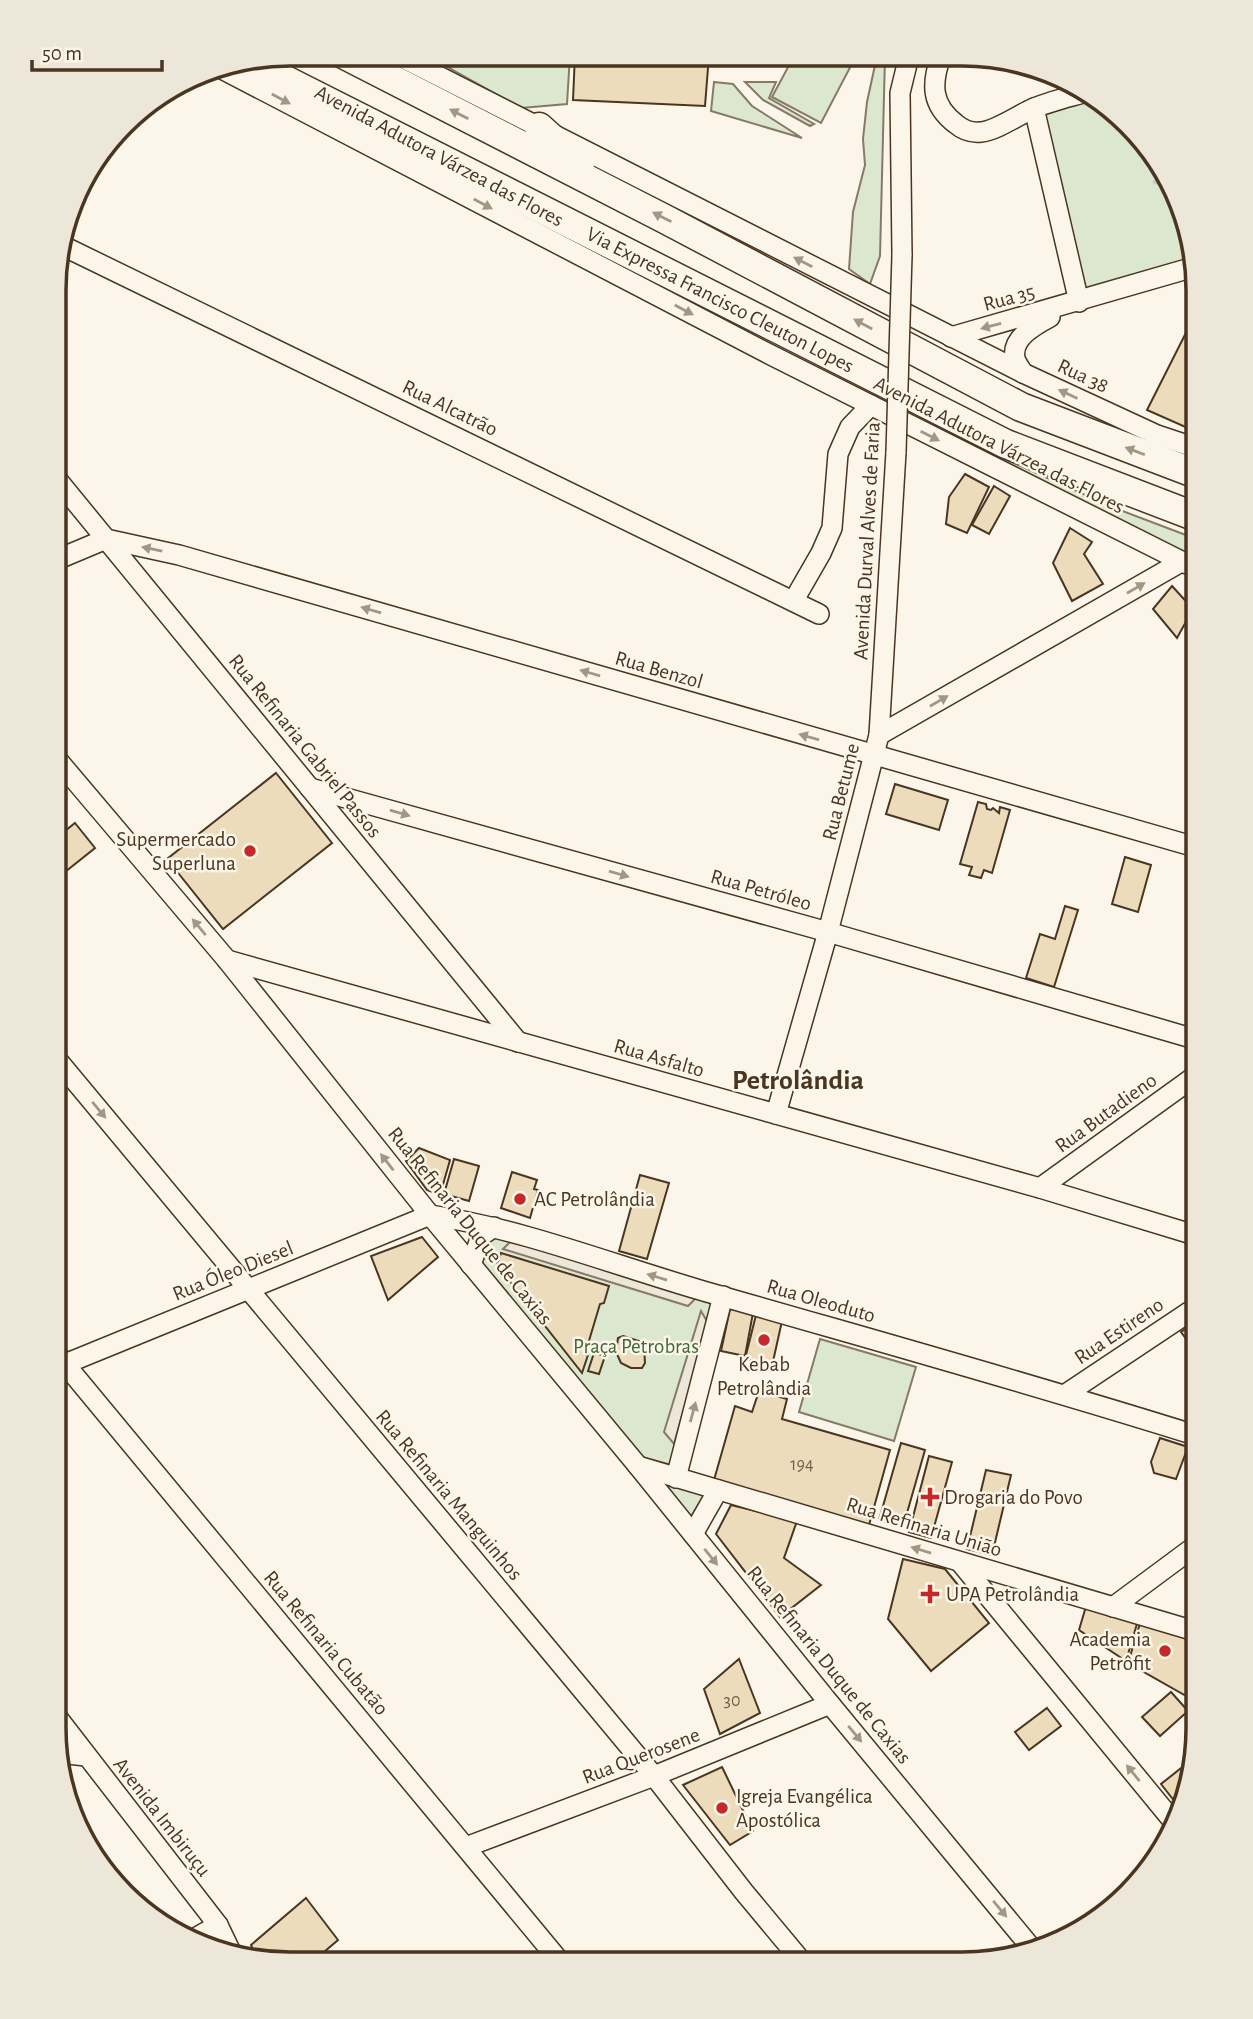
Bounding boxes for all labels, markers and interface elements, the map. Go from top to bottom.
scale bar [32,28,161,72]
text: 50 m [42,43,82,64]
street label: Avenida Adutora Várzea das Flores [311,81,567,231]
one-way arrow [271,94,291,105]
one-way arrow [449,108,469,119]
one-way arrow [473,198,493,210]
one-way arrow [651,212,671,224]
street label: Via Expressa Francisco Cleuton Lopes [583,223,857,377]
one-way arrow [793,256,813,267]
street label: Rua 35 [981,281,1037,315]
one-way arrow [674,304,694,315]
one-way arrow [853,318,873,329]
one-way arrow [981,322,1002,332]
street label: Rua 38 [1054,355,1112,397]
street label: Avenida Adutora Várzea das Flores [870,373,1128,517]
street label: Rua Alcatrão [399,376,501,440]
one-way arrow [1058,388,1078,400]
street label: Avenida Durval Alves de Faria [850,421,884,661]
one-way arrow [921,429,941,441]
one-way arrow [1124,445,1145,456]
one-way arrow [141,543,163,554]
one-way arrow [1126,582,1146,594]
one-way arrow [361,605,382,615]
street label: Rua Benzol [613,647,705,693]
street label: Rua Refinaria Gabriel Passos [225,650,385,842]
one-way arrow [579,668,600,678]
one-way arrow [929,695,948,707]
one-way arrow [798,731,819,741]
street label: Rua Betume [819,741,863,843]
one-way arrow [389,808,411,819]
place label: Supermercado Superluna [116,829,236,874]
marker: Supermercado Superluna [242,843,258,859]
street label: Rua Petróleo [708,866,814,914]
one-way arrow [608,869,630,880]
one-way arrow [192,918,207,935]
street label: Rua Asfalto [612,1035,706,1081]
district label: Petrolândia [732,1067,864,1095]
street label: Rua Butadieno [1051,1069,1161,1157]
one-way arrow [91,1101,106,1118]
street label: Rua Refinaria Duque de Caxias [384,1123,556,1329]
one-way arrow [381,1153,395,1171]
place label: AC Petrolândia [534,1189,655,1210]
marker: AC Petrolândia [512,1191,528,1207]
street label: Rua Óleo Diesel [169,1235,296,1305]
one-way arrow [646,1271,667,1282]
street label: Rua Oleoduto [764,1275,878,1327]
street label: Rua Estireno [1071,1294,1167,1368]
marker: Kebab Petrolândia [756,1332,772,1348]
park label: Praça Petrobras [573,1336,699,1357]
place label: Kebab Petrolândia [717,1354,812,1399]
one-way arrow [688,1401,699,1423]
street label: Rua Refinaria Manguinhos [372,1406,526,1584]
house number: 194 [790,1456,814,1474]
place label: Drogaria do Povo [944,1487,1083,1508]
marker: Drogaria do Povo [922,1489,938,1505]
street label: Rua Refinaria União [844,1493,1004,1561]
one-way arrow [911,1545,932,1555]
one-way arrow [704,1547,719,1565]
street label: Rua Refinaria Duque de Caxias [743,1562,915,1768]
street label: Rua Refinaria Cubatão [260,1567,392,1719]
marker: UPA Petrolândia [920,1584,940,1604]
place label: UPA Petrolândia [946,1584,1080,1605]
place label: Academia Petrôfit [1070,1629,1151,1674]
marker: Academia Petrôfit [1157,1643,1173,1659]
house number: 30 [724,1692,740,1710]
street label: Rua Querosene [579,1724,703,1788]
one-way arrow [847,1725,862,1742]
street label: Avenida Imbiruçu [109,1754,215,1881]
one-way arrow [1126,1765,1141,1783]
place label: Igreja Evangélica Apostólica [736,1786,873,1831]
marker: Igreja Evangélica Apostólica [714,1800,730,1816]
one-way arrow [992,1900,1007,1917]

